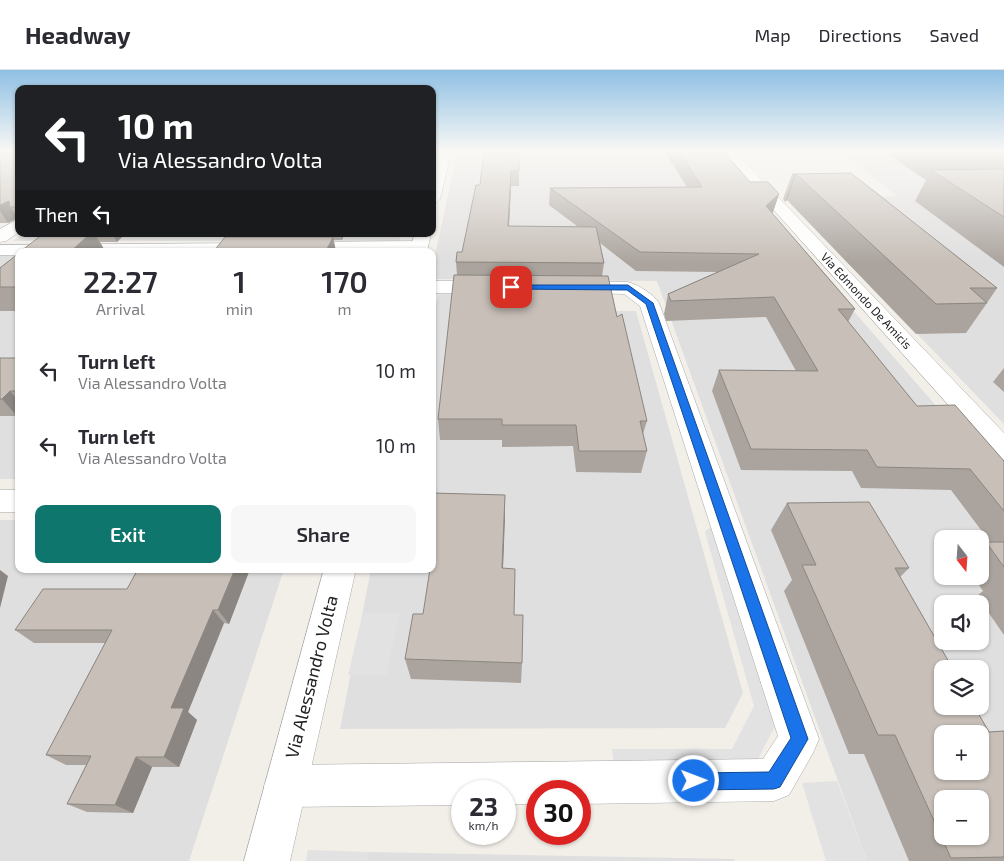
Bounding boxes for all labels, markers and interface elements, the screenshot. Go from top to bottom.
text: Headway [25,20,131,49]
text: Map [754,24,791,46]
text: Directions [819,24,902,46]
text: Saved [930,24,979,46]
text: 10 m [118,104,194,146]
icon: left [35,105,100,170]
text: Via Alessandro Volta [118,146,322,172]
icon: left [88,200,116,228]
text: Then [35,203,78,226]
street label: Via Edmondo De Amicis [818,249,915,351]
text: 22:27 [83,263,158,299]
text: 1 [233,263,246,299]
text: 170 [321,263,368,299]
pin [490,266,532,308]
icon: arrive [497,273,525,301]
text: Arrival [96,299,145,318]
text: min [226,299,253,318]
text: m [338,299,352,318]
text: Turn left [78,350,155,373]
icon: left [35,357,63,385]
text: 10 m [376,359,416,382]
text: Via Alessandro Volta [78,373,227,392]
text: Turn left [78,425,155,448]
icon: left [35,432,63,460]
text: 10 m [376,434,416,457]
text: Via Alessandro Volta [78,448,227,467]
button: Exit [35,505,221,563]
button: Share [231,505,416,563]
north arrow [934,530,989,585]
map controls [934,530,989,845]
street label: Via Alessandro Volta [280,593,342,761]
button: sound [934,595,989,650]
button: layers [934,660,989,715]
button: + [934,725,989,780]
position arrow [667,754,719,806]
speed limit sign: 30 [526,780,591,845]
button: − [934,790,989,845]
text: 23 [469,791,498,821]
text: km/h [469,818,498,832]

